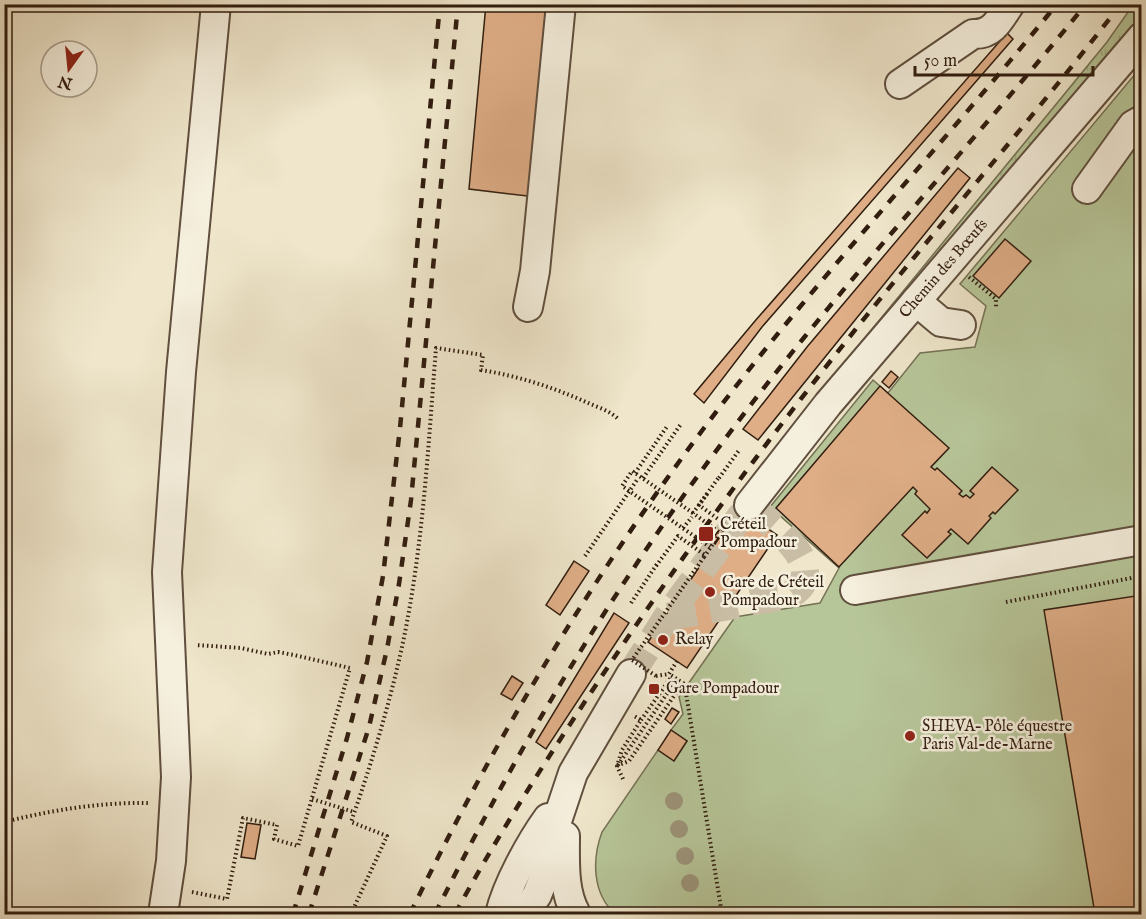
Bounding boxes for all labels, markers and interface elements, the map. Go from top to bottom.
north arrow [39,39,99,99]
scale bar [915,39,1094,77]
text: 50 m [924,50,957,73]
text: N [56,70,76,93]
street label: Chemin des Bœufs [895,215,993,323]
place label: Créteil Pompadour [720,515,797,553]
marker: Créteil Pompadour [697,525,715,543]
place label: Gare de Créteil Pompadour [722,573,824,611]
marker: Gare de Créteil Pompadour [703,585,717,599]
place label: Relay [675,630,714,650]
marker: Relay [656,633,670,647]
place label: Gare Pompadour [666,679,779,699]
marker: Gare Pompadour [647,682,661,696]
place label: SHEVA– Pôle équestre Paris Val-de-Marne [922,717,1072,755]
marker: SHEVA– Pôle équestre Paris Val-de-Marne [903,729,917,743]

